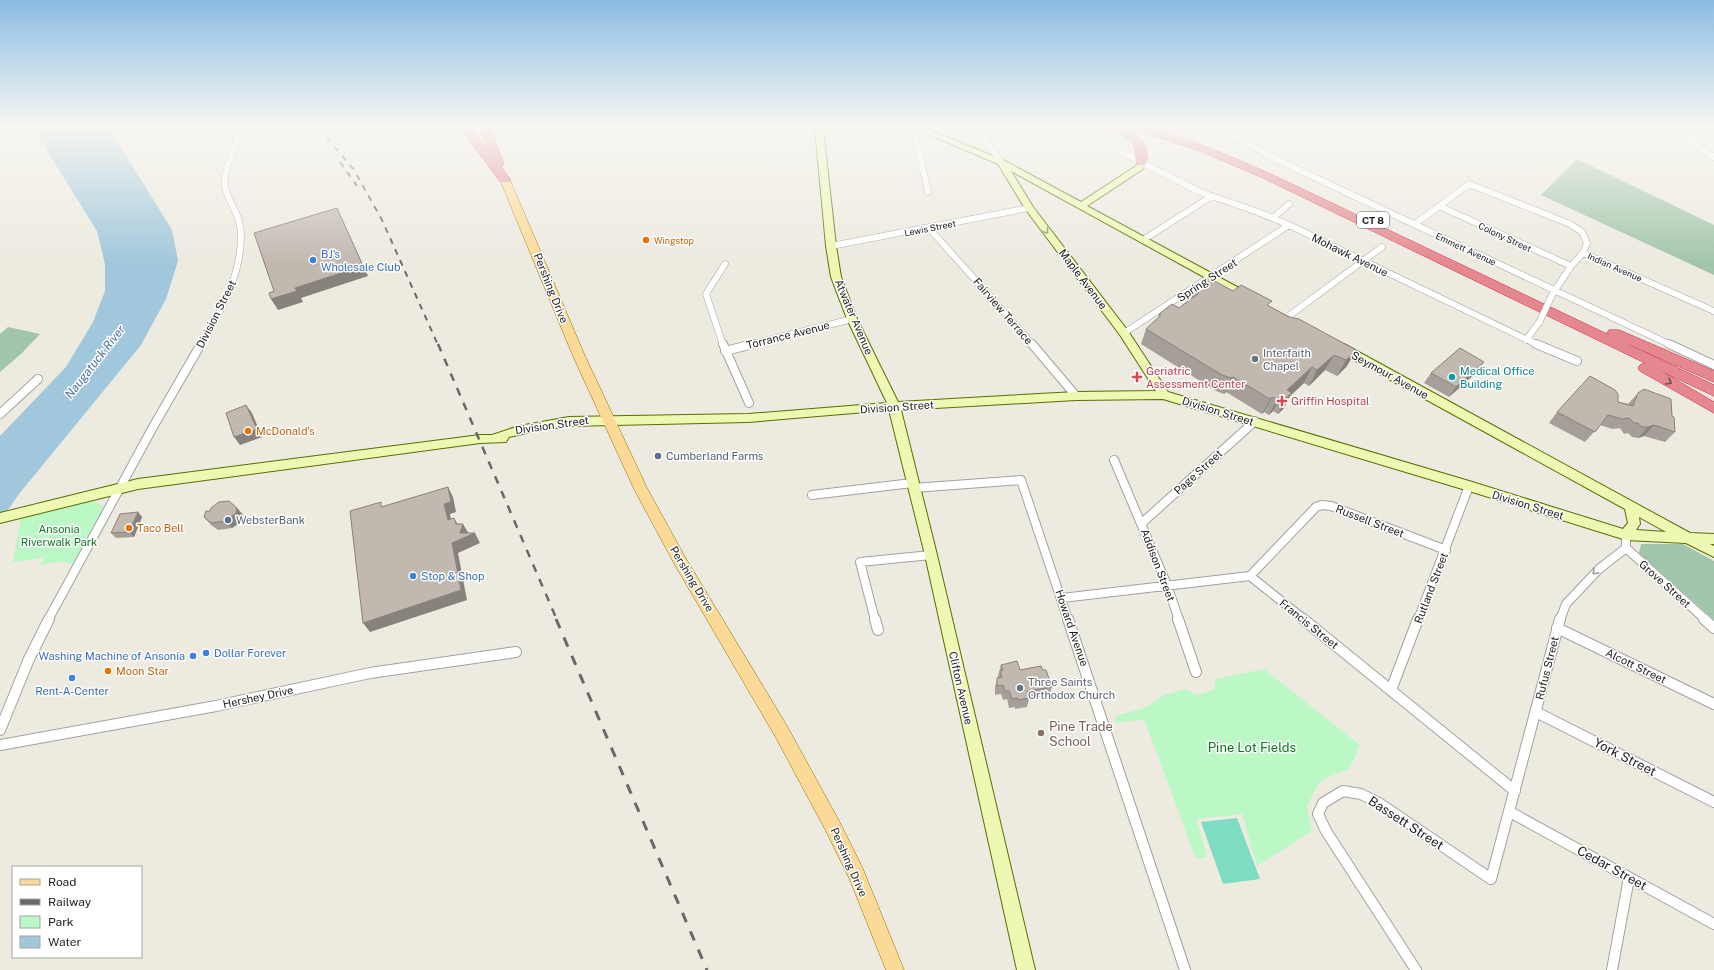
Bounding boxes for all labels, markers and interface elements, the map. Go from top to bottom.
road number: CT 8 [1357,212,1389,228]
street label: Lewis Street [903,218,957,238]
street label: Colony Street [1477,220,1534,254]
one-way arrow [1041,226,1048,233]
street label: Emmett Avenue [1434,230,1498,268]
street label: Mohawk Avenue [1310,231,1390,279]
marker: Wingstop [641,235,651,245]
place label: Wingstop [654,235,694,246]
street label: Maple Avenue [1057,247,1109,311]
place label: BJ's Wholesale Club [321,248,401,273]
street label: Indian Avenue [1586,250,1644,284]
street label: Pershing Drive [532,251,570,325]
marker: BJ's Wholesale Club [308,255,318,265]
street label: Spring Street [1175,256,1239,304]
street label: Fairview Terrace [971,275,1035,347]
street label: Atwater Avenue [833,277,875,357]
street label: Division Street [194,278,238,350]
street label: Torrance Avenue [745,319,831,351]
water label: Naugatuck River [62,322,128,401]
place label: Interfaith Chapel [1263,347,1311,372]
street label: Seymour Avenue [1349,349,1431,401]
marker: Interfaith Chapel [1250,354,1260,364]
place label: Geriatric Assessment Center [1146,365,1245,390]
place label: Medical Office Building [1460,365,1535,390]
marker: Geriatric Assessment Center [1131,371,1143,383]
marker: Medical Office Building [1447,372,1457,382]
one-way arrow [1665,378,1672,385]
street label: Division Street [1181,394,1255,428]
marker: Griffin Hospital [1276,395,1288,407]
place label: Griffin Hospital [1291,395,1369,407]
street label: Division Street [860,398,934,416]
street label: Division Street [514,414,590,436]
place label: McDonald's [256,425,315,437]
marker: McDonald's [243,426,253,436]
street label: Page Street [1171,447,1225,497]
place label: Cumberland Farms [666,450,764,462]
marker: Cumberland Farms [653,451,663,461]
street label: Division Street [1491,488,1565,522]
street label: Russell Street [1334,502,1406,540]
place label: WebsterBank [236,514,305,526]
marker: WebsterBank [223,515,233,525]
place label: Taco Bell [137,522,184,534]
park label: Ansonia Riverwalk Park [21,523,97,548]
marker: Taco Bell [124,523,134,533]
street label: Addison Street [1139,527,1177,603]
street label: Pershing Drive [668,544,716,614]
street label: Rutland Street [1412,551,1450,625]
street label: Grove Street [1637,558,1693,610]
one-way arrow [1592,568,1600,575]
place label: Stop & Shop [421,570,485,582]
marker: Stop & Shop [408,571,418,581]
street label: Howard Avenue [1053,588,1091,668]
street label: Francis Street [1277,597,1341,651]
street label: Rufus Street [1533,635,1561,701]
street label: Alcott Street [1604,646,1668,686]
place label: Dollar Forever [214,647,286,659]
marker: Dollar Forever [201,648,211,658]
place label: Washing Machine of Ansonia [38,650,185,662]
street label: Clifton Avenue [947,650,975,726]
marker: Washing Machine of Ansonia [188,651,198,661]
place label: Moon Star [116,665,169,677]
marker: Moon Star [103,666,113,676]
marker: Rent-A-Center [67,673,77,683]
place label: Three Saints Orthodox Church [1028,676,1115,701]
marker: Three Saints Orthodox Church [1015,683,1025,693]
street label: Hershey Drive [222,684,294,710]
place label: Rent-A-Center [35,685,109,697]
place label: Pine Trade School [1049,719,1113,749]
marker: Pine Trade School [1036,728,1046,738]
street label: York Street [1591,735,1659,779]
park label: Pine Lot Fields [1208,740,1296,755]
street label: Bassett Street [1366,793,1446,853]
street label: Pershing Drive [828,826,870,898]
street label: Cedar Street [1574,843,1650,893]
legend [12,866,142,958]
text: Road [48,875,76,889]
text: Railway [48,895,92,909]
text: Park [48,915,74,929]
text: Water [48,935,82,949]

